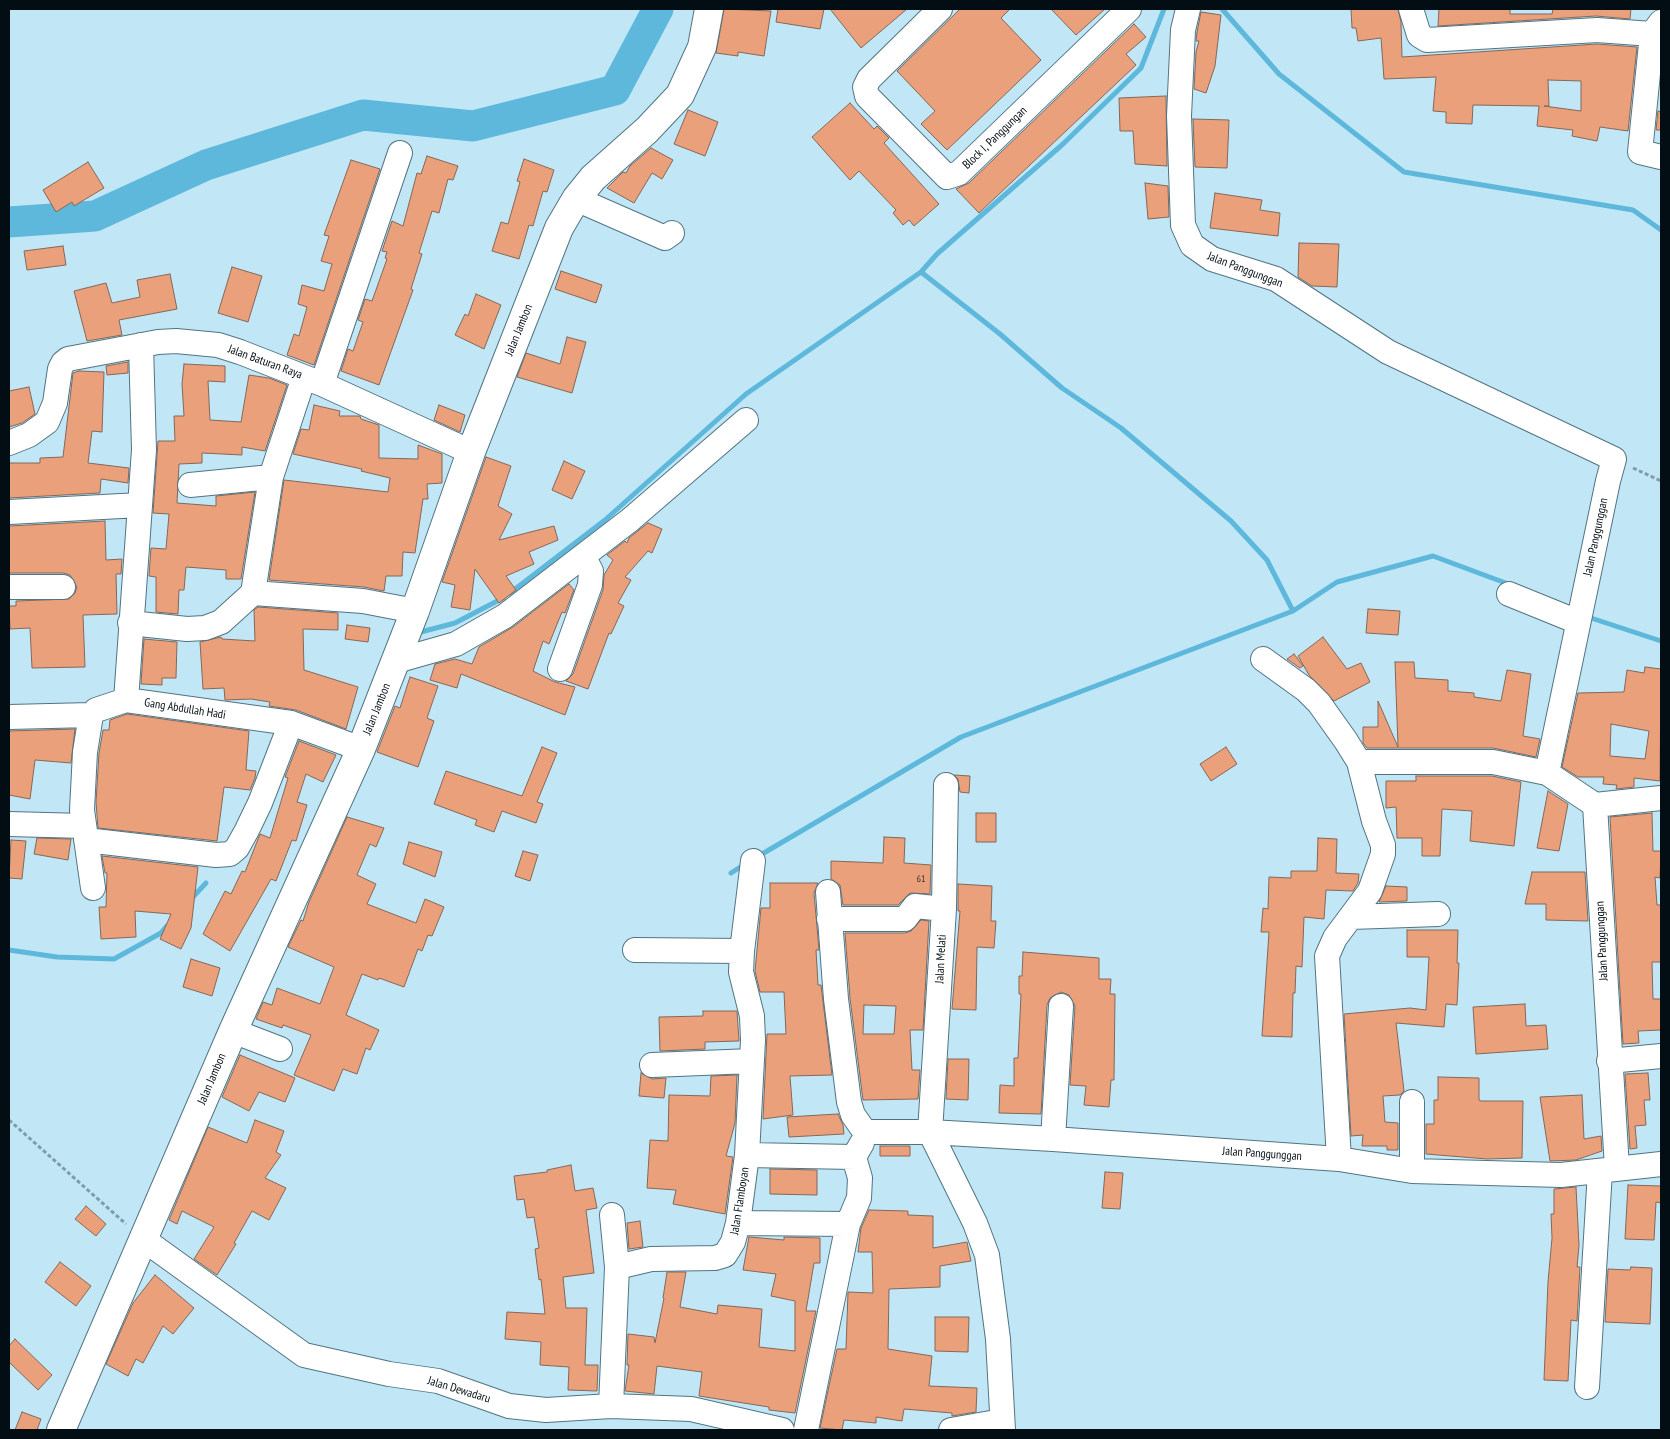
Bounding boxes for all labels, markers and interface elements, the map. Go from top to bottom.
street label: Block I, Panggungan [960,104,1030,172]
street label: Jalan Panggunggan [1205,249,1285,291]
street label: Jalan Jambon [502,302,536,358]
street label: Jalan Baturan Raya [226,342,304,382]
street label: Jalan Panggunggan [1581,497,1611,577]
street label: Jalan Jambon [360,681,394,737]
street label: Gang Abdullah Hadi [143,695,227,723]
house number: 61 [917,873,925,885]
street label: Jalan Panggunggan [1593,901,1611,981]
street label: Jalan Melati [933,934,949,984]
street label: Jalan Jambon [195,1051,229,1107]
street label: Jalan Panggunggan [1222,1144,1302,1164]
street label: Jalan Flamboyan [728,1166,752,1236]
street label: Jalan Dewadaru [426,1374,492,1406]

